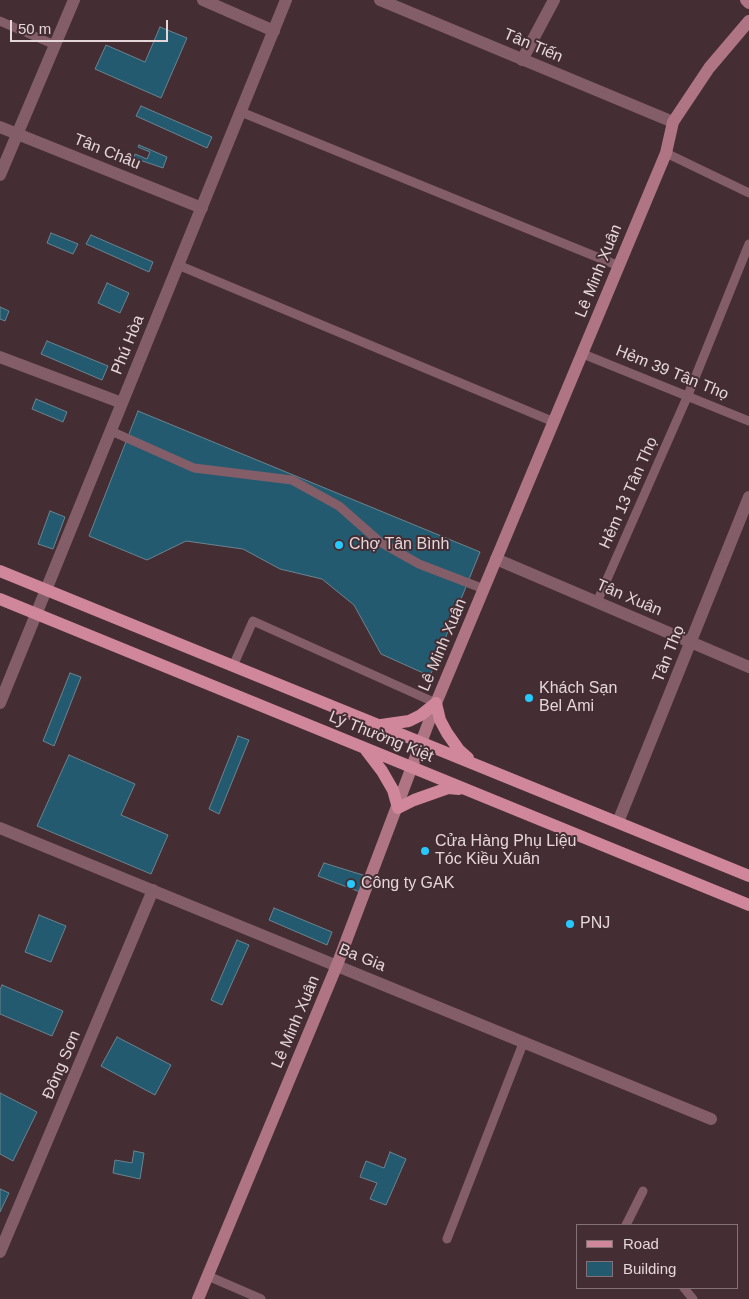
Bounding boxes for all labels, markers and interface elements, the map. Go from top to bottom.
scale bar [12,10,170,42]
text: 50 m [18,20,51,37]
street label: Tân Tiến [500,25,566,67]
street label: Tân Châu [71,130,143,174]
street label: Lê Minh Xuân [572,222,626,320]
street label: Phú Hòa [107,313,149,377]
street label: Hẻm 39 Tân Thọ [613,342,731,404]
street label: Hẻm 13 Tân Thọ [596,434,662,552]
place label: Chợ Tân Bình [349,535,449,555]
marker: Chợ Tân Bình [333,539,345,551]
street label: Tân Xuân [593,576,665,620]
street label: Lê Minh Xuân [415,596,471,694]
street label: Tân Thọ [649,623,689,685]
place label: Khách Sạn Bel Ami [539,679,617,717]
marker: Khách Sạn Bel Ami [523,692,535,704]
street label: Lý Thường Kiệt [326,707,436,767]
place label: Cửa Hàng Phụ Liệu Tóc Kiều Xuân [435,832,576,870]
marker: Cửa Hàng Phụ Liệu Tóc Kiều Xuân [419,845,431,857]
place label: Công ty GAK [361,874,454,894]
marker: Công ty GAK [345,878,357,890]
place label: PNJ [580,914,610,934]
marker: PNJ [564,918,576,930]
street label: Ba Gia [336,940,388,976]
street label: Lê Minh Xuân [268,973,324,1071]
street label: Đông Sơn [39,1028,85,1102]
legend [576,1224,739,1289]
text: Road [623,1235,659,1252]
text: Building [623,1260,676,1277]

